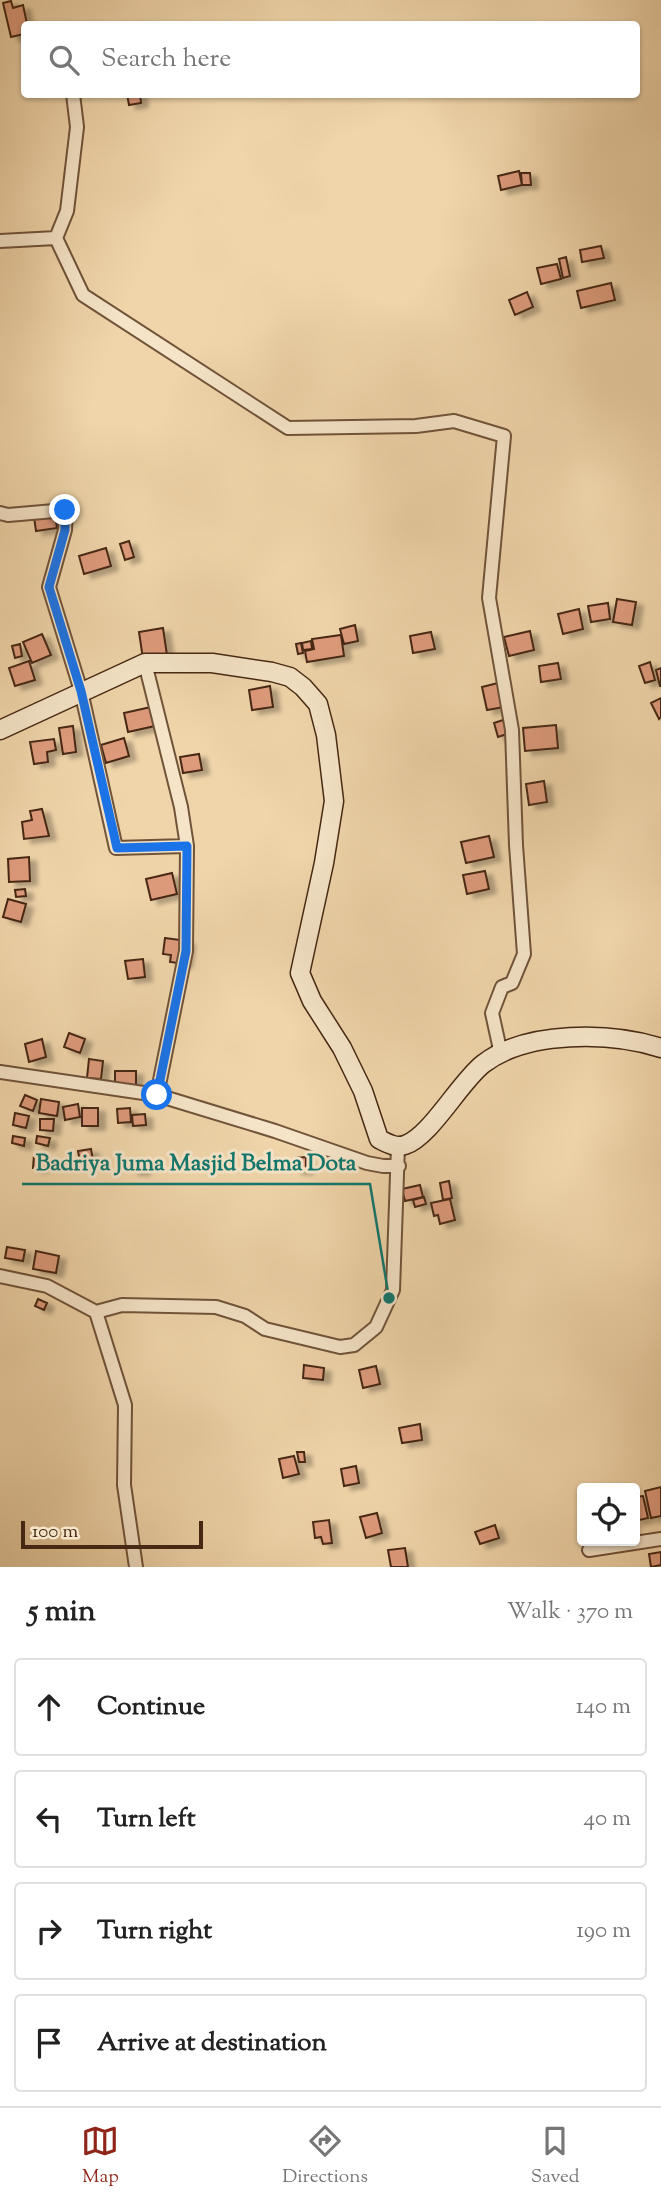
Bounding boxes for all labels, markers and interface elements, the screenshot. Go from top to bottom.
search box [21,21,640,98]
icon: search [45,41,83,79]
text: Search here [101,41,231,78]
route end [49,494,80,525]
route start [141,1079,172,1110]
callout: Badriya Juma Masjid Belma Dota [22,1140,370,1184]
text: Badriya Juma Masjid Belma Dota [36,1148,357,1181]
map controls [577,1483,640,1546]
button: locate [577,1483,640,1546]
scale bar [21,1518,203,1550]
text: 100 m [32,1519,78,1546]
text: 5 min [28,1591,96,1634]
text: Walk · 370 m [507,1596,633,1629]
icon: ahead [30,1688,68,1726]
text: Continue [97,1689,205,1726]
text: 140 m [576,1691,631,1724]
icon: left [30,1800,68,1838]
text: Turn left [97,1801,196,1838]
text: 40 m [584,1803,631,1836]
icon: right [30,1912,68,1950]
text: Turn right [97,1913,212,1950]
text: 190 m [576,1915,631,1948]
icon: arrive [30,2024,68,2062]
text: Arrive at destination [97,2025,327,2062]
tab: Map [81,2122,119,2191]
tab: Directions [282,2122,368,2191]
tab: Saved [531,2122,580,2191]

